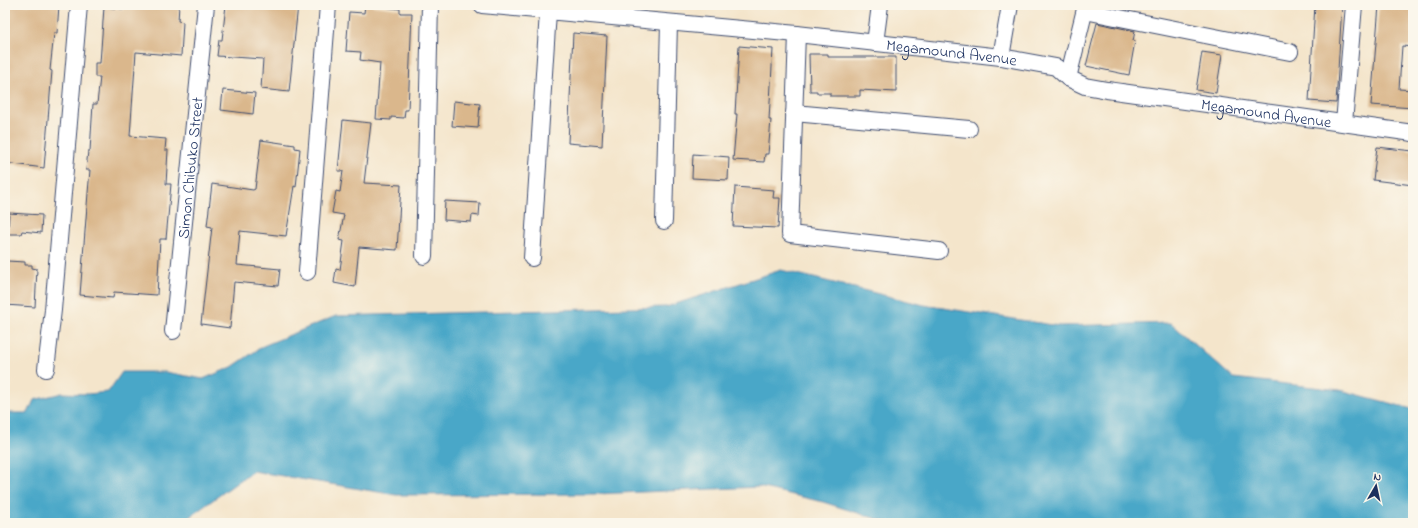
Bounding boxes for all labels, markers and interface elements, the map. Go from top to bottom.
street label: Megamound Avenue [885,34,1019,74]
street label: Megamound Avenue [1199,93,1334,136]
street label: Simon Chibuko Street [172,95,211,240]
north arrow [1356,466,1396,506]
text: N [1372,469,1382,486]

